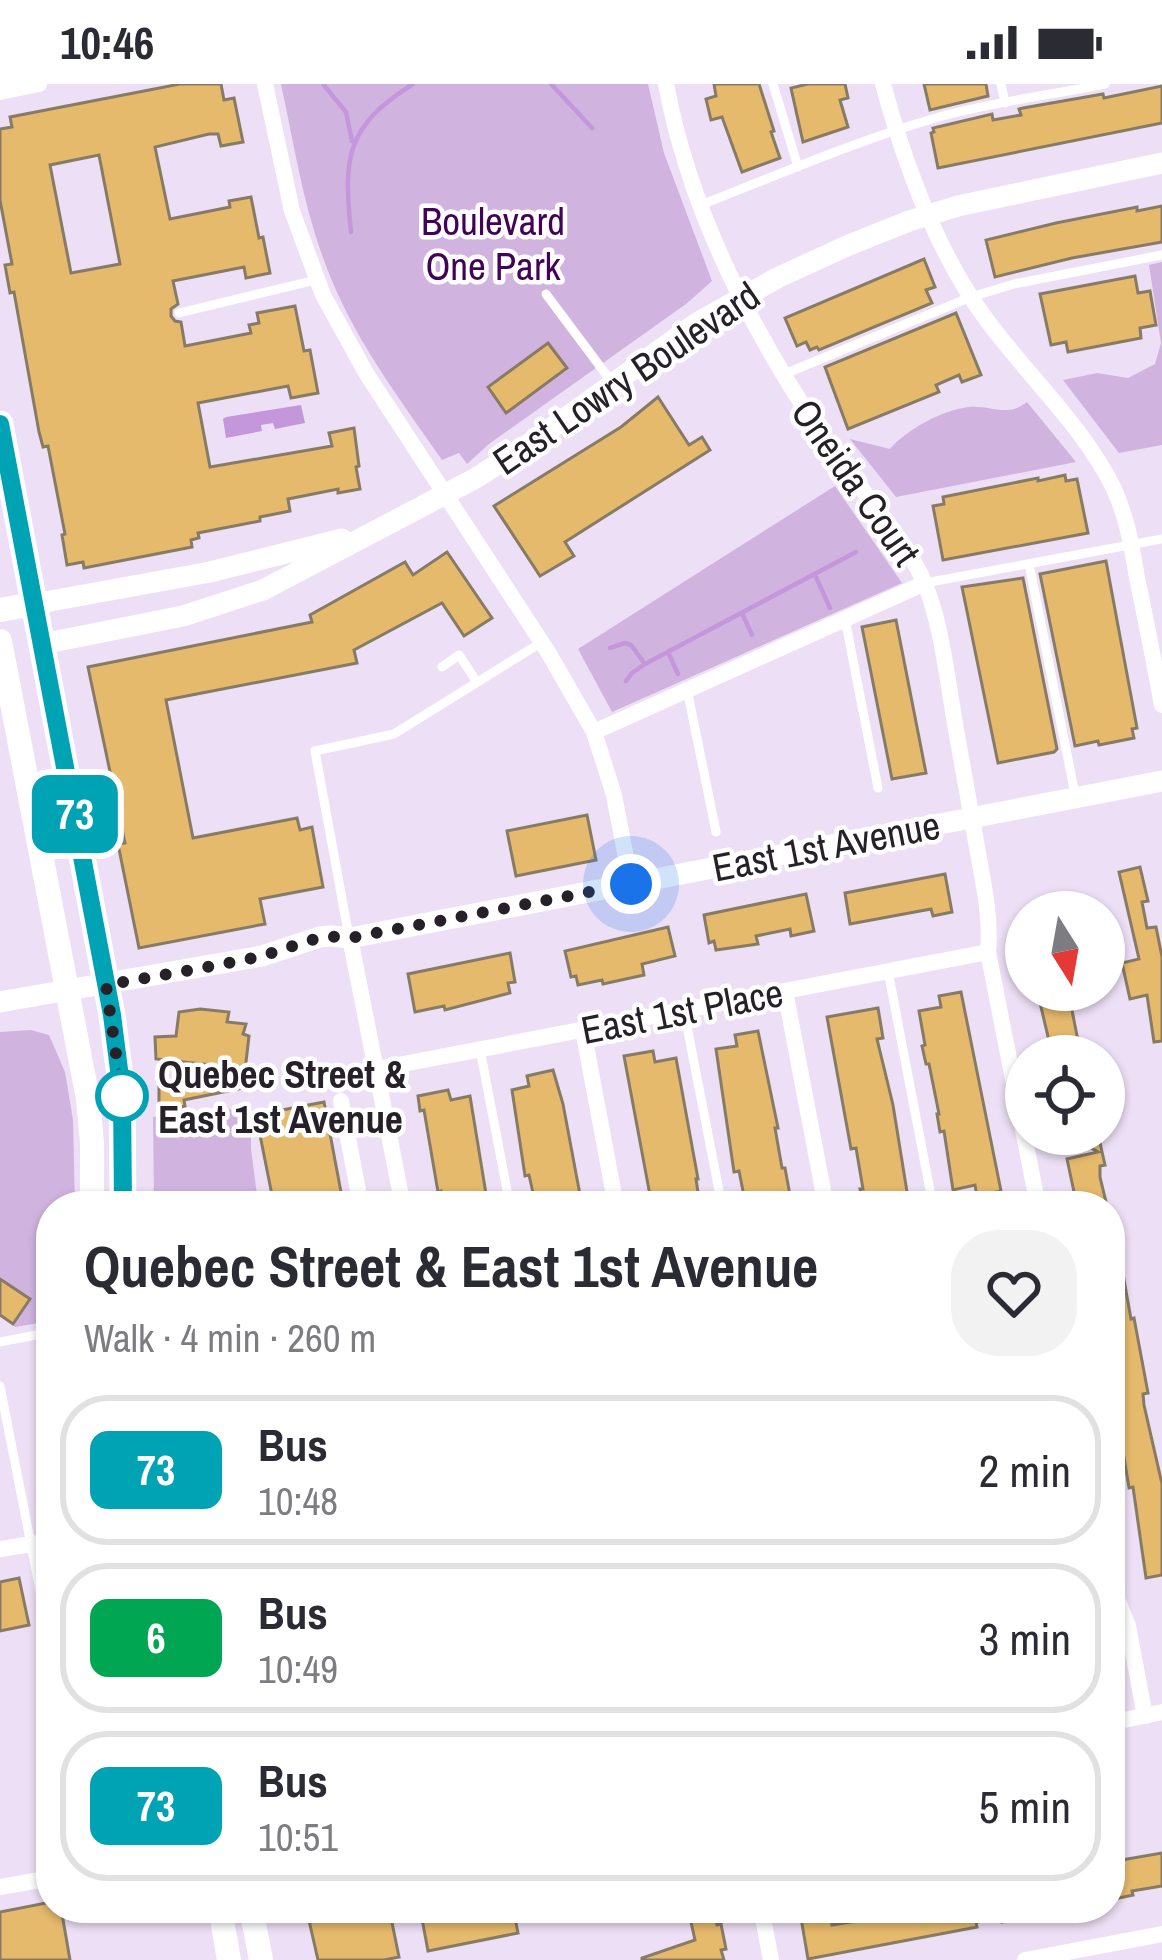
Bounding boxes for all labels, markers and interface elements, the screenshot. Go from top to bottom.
text: 10:46 [60,12,154,73]
park label: Boulevard One Park [421,195,565,292]
street label: East Lowry Boulevard [483,269,769,487]
street label: Oneida Court [780,388,932,576]
line badge: 73 [21,775,129,853]
text: 73 [56,786,94,842]
street label: East 1st Avenue [708,798,944,894]
your location [601,854,661,914]
north arrow [1005,891,1125,1011]
map controls [1005,891,1125,1155]
street label: East 1st Place [577,966,787,1056]
button: locate [1005,1035,1125,1155]
place label: Quebec Street & East 1st Avenue [158,1048,407,1145]
marker: Quebec Street & East 1st Avenue [97,1071,147,1121]
text: Quebec Street & East 1st Avenue [84,1228,818,1305]
button: heart [951,1230,1077,1356]
text: Walk · 4 min · 260 m [84,1312,376,1364]
text: Bus [258,1414,328,1475]
text: 2 min [979,1440,1071,1501]
text: 73 [137,1442,175,1498]
text: 10:48 [258,1475,338,1527]
text: Bus [258,1582,328,1643]
text: 3 min [979,1608,1071,1669]
text: 6 [146,1610,166,1666]
text: 10:49 [258,1643,338,1695]
text: Bus [258,1750,328,1811]
text: 5 min [979,1776,1071,1837]
text: 73 [137,1778,175,1834]
text: 10:51 [258,1811,338,1863]

